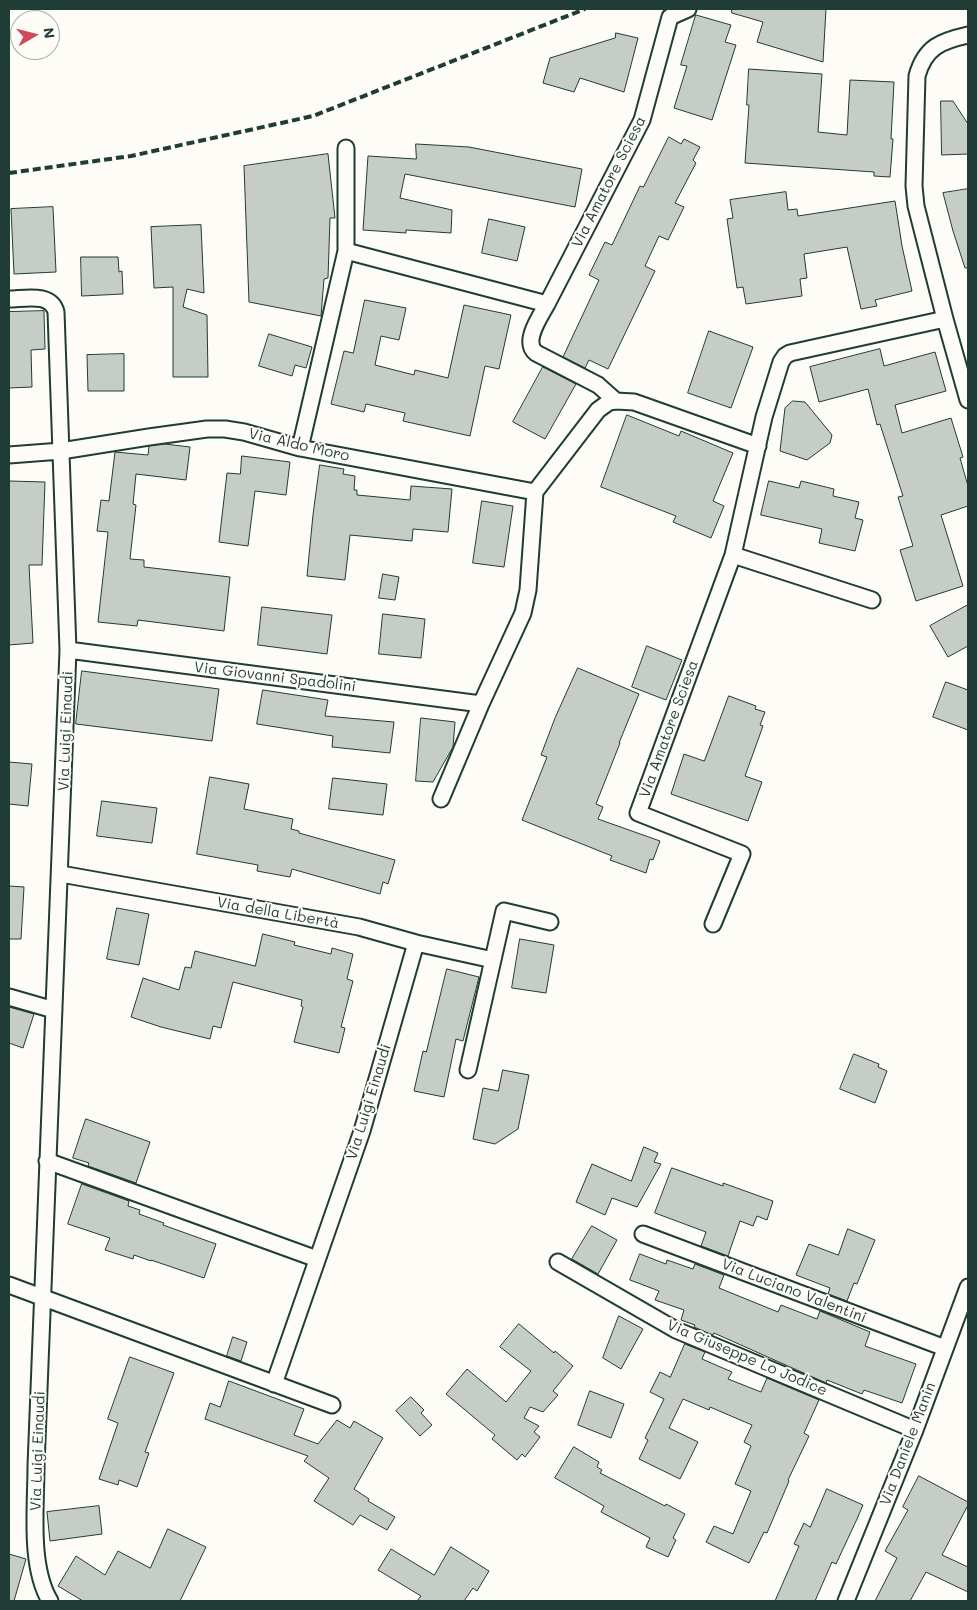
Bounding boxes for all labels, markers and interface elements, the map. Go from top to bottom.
north arrow [10,10,60,60]
text: N [39,26,60,40]
street label: Via Amatore Sciesa [568,113,650,251]
street label: Via Aldo Moro [247,425,351,465]
street label: Via Giovanni Spadolini [193,658,357,696]
street label: Via Amatore Sciesa [636,658,702,800]
street label: Via Luigi Einaudi [55,671,77,791]
street label: Via della Libertà [216,893,340,933]
street label: Via Luigi Einaudi [343,1042,395,1162]
street label: Via Luciano Valentini [719,1255,869,1327]
street label: Via Giuseppe Lo Jodice [664,1316,830,1400]
street label: Via Daniele Manin [876,1380,940,1508]
street label: Via Luigi Einaudi [27,1391,49,1511]

